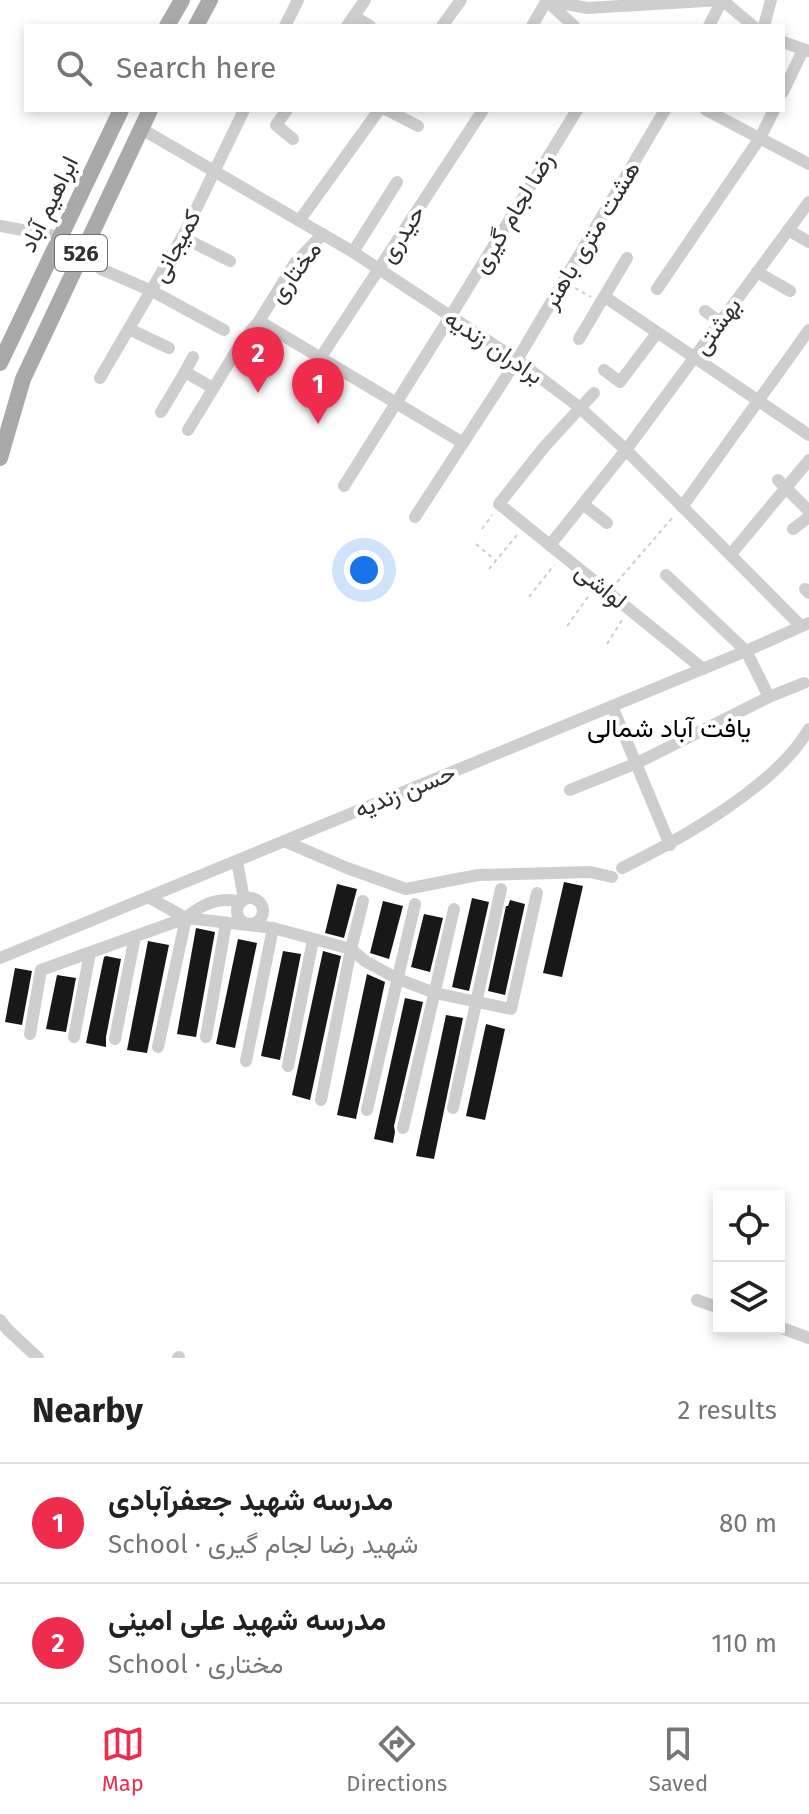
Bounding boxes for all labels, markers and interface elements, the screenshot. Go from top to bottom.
search box [24,24,785,112]
icon: search [52,46,96,90]
text: Search here [116,50,276,86]
street label: رضا لجام گیری [466,148,562,279]
street label: ابراهیم آباد [14,151,86,257]
street label: هشت متری باهنر [535,156,647,315]
street label: حیدری [373,200,432,268]
street label: کمیجانی [145,205,207,287]
road number: 526 [55,235,107,271]
street label: مختاری [263,236,328,309]
street label: بهشتی [687,292,748,360]
street label: برادران زندیه [439,304,549,391]
pin: 2 [232,327,284,393]
pin: 1 [292,358,344,424]
your location [344,550,384,590]
street label: لواشی [569,557,632,616]
district label: یافت آباد شمالی [587,713,751,744]
street label: حسن زندیه [351,758,460,825]
map controls [713,1190,785,1334]
button: locate [713,1190,785,1262]
button: layers [713,1262,785,1334]
text: Nearby [32,1390,143,1431]
text: 2 results [677,1395,777,1426]
text: مدرسه شهید جعفرآبادی [108,1482,393,1518]
text: 1 [52,1508,64,1539]
text: 80 m [719,1508,777,1539]
text: School · شهید رضا لجام گیری [108,1529,418,1560]
text: مدرسه شهید علی امینی [108,1602,386,1638]
text: 2 [51,1628,65,1659]
text: 110 m [711,1628,777,1659]
text: School · مختاری [108,1649,283,1680]
tab: Map [101,1722,145,1797]
tab: Directions [346,1722,447,1797]
tab: Saved [649,1722,708,1797]

